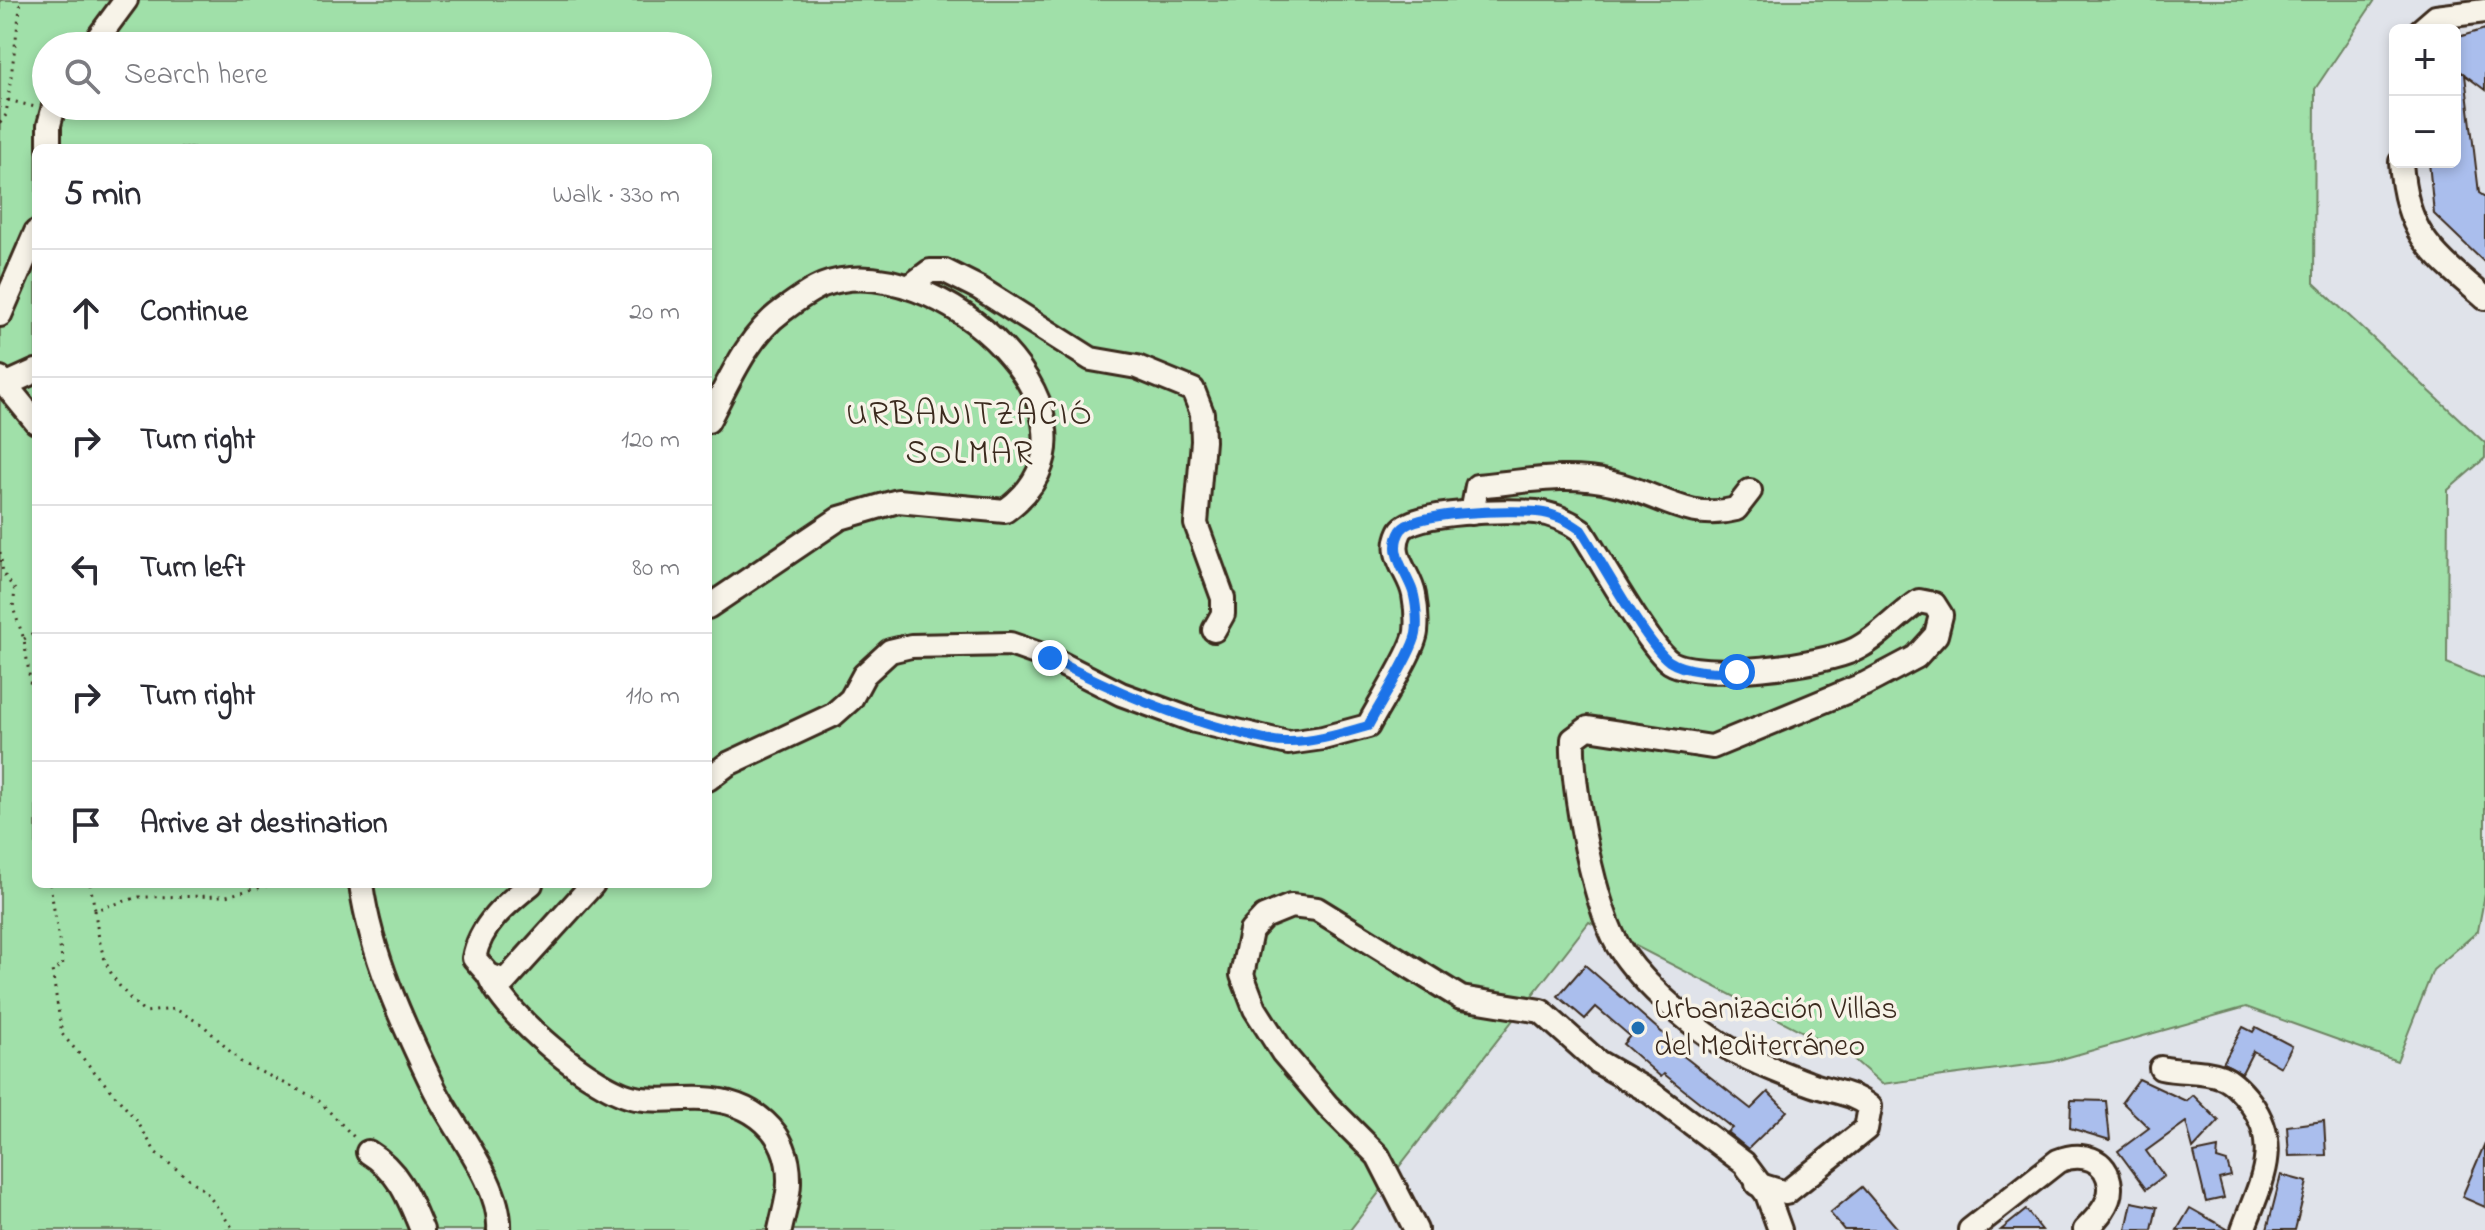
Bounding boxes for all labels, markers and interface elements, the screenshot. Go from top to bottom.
map controls [2389,24,2461,168]
button: + [2389,24,2461,96]
search box [32,32,712,120]
icon: search [60,54,104,98]
text: Search here [124,54,268,98]
button: − [2389,96,2461,168]
text: 5 min [64,171,141,221]
text: Walk · 330 m [552,177,680,215]
icon: ahead [64,291,108,335]
text: Continue [140,291,248,335]
text: 20 m [629,294,680,332]
district label: URBANITZACIÓ SOLMAR [846,391,1094,480]
icon: right [64,419,108,463]
text: Turn right [140,419,255,463]
text: 120 m [621,422,680,460]
icon: left [64,547,108,591]
text: Turn left [140,547,245,591]
text: 80 m [632,550,680,588]
route end [1032,640,1068,676]
route start [1719,654,1755,690]
icon: right [64,675,108,719]
text: Turn right [140,675,255,719]
text: 110 m [626,678,680,716]
icon: arrive [64,803,108,847]
text: Arrive at destination [140,803,388,847]
place label: Urbanización Villas del Mediterráneo [1654,987,1898,1071]
marker: Urbanización Villas del Mediterráneo [1629,1019,1647,1037]

